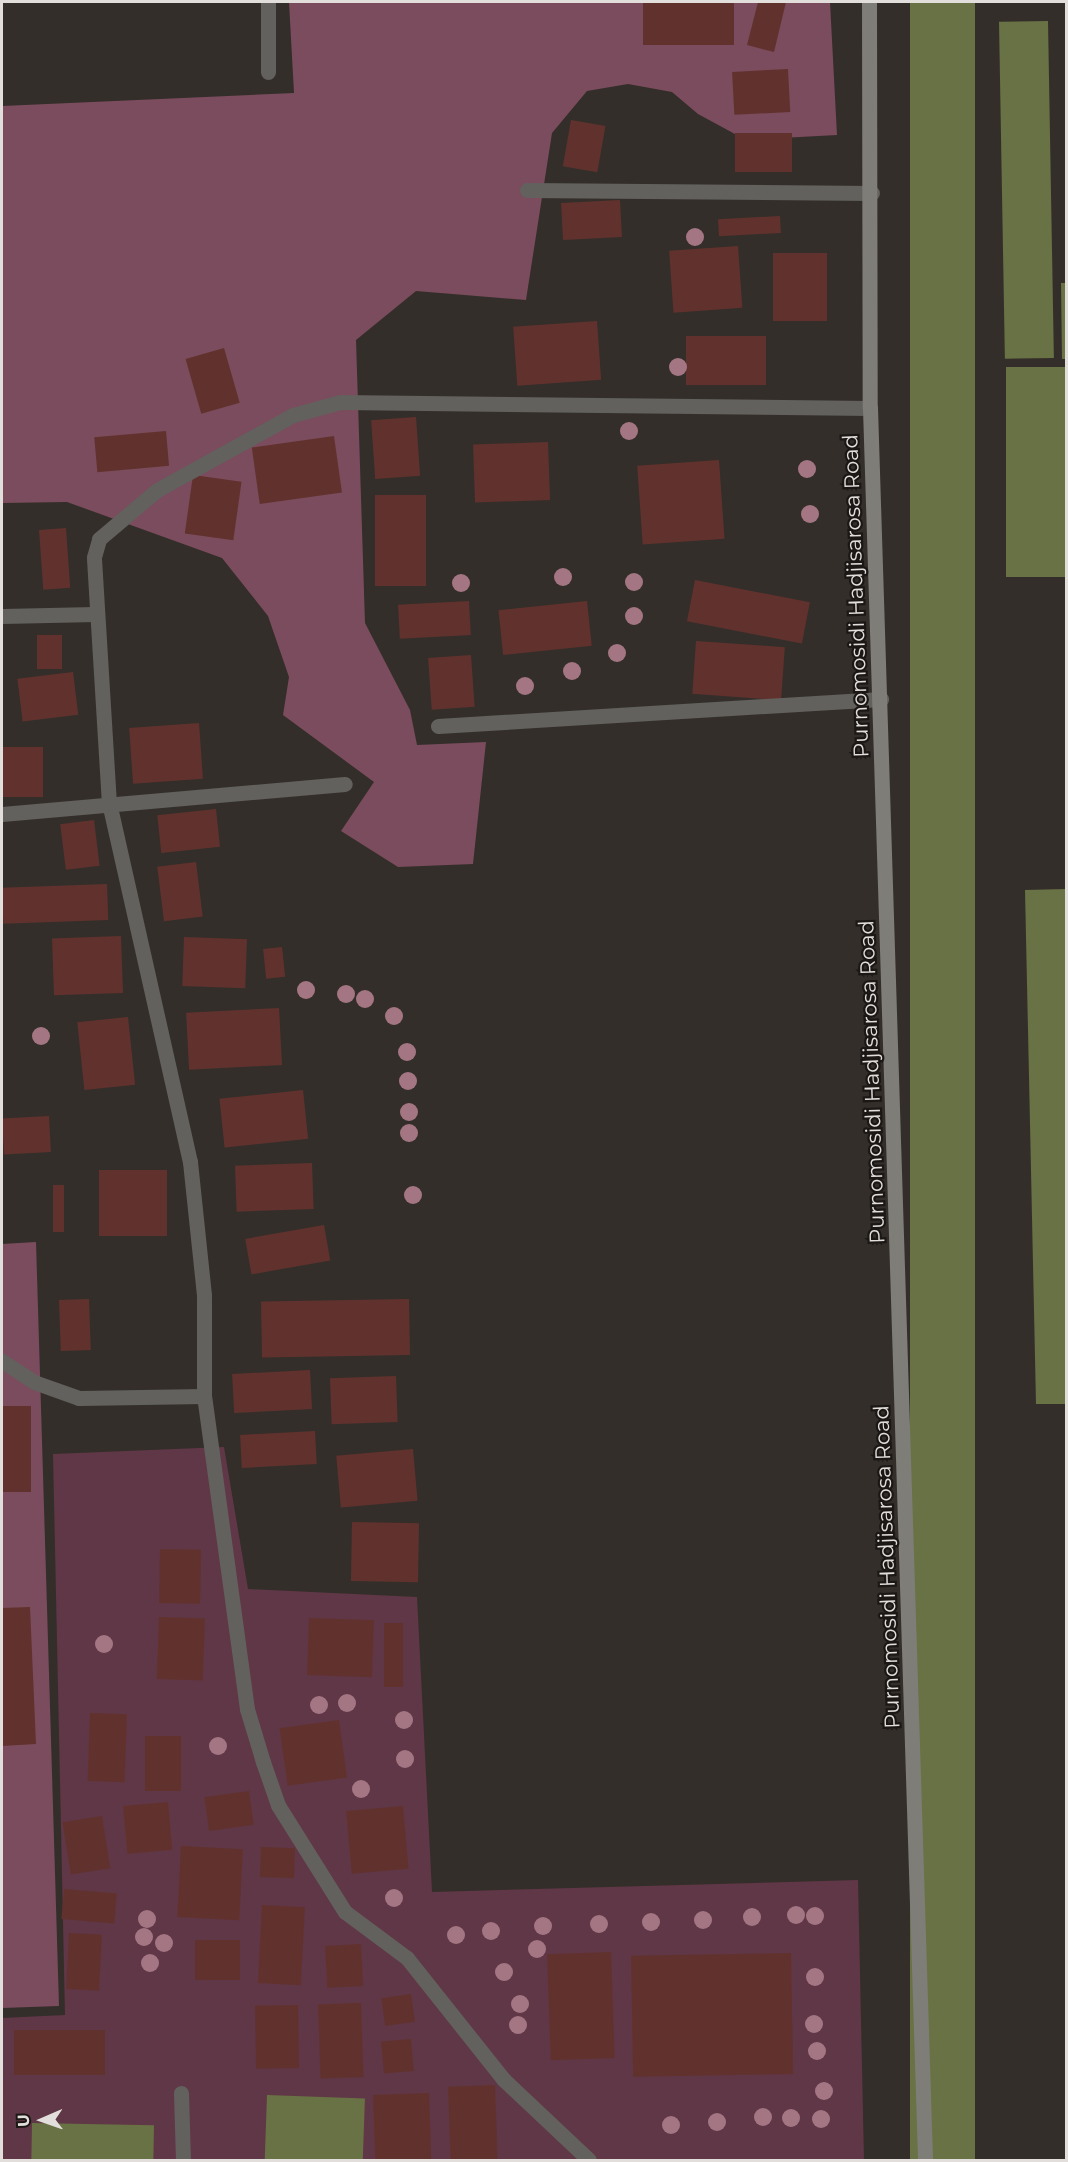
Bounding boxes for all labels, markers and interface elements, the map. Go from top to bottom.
street label: Purnomosidi Hadjisarosa Road [838,434,874,758]
street label: Purnomosidi Hadjisarosa Road [854,920,890,1244]
street label: Purnomosidi Hadjisarosa Road [869,1405,905,1729]
north arrow [12,2090,72,2150]
text: U [14,2114,33,2127]

